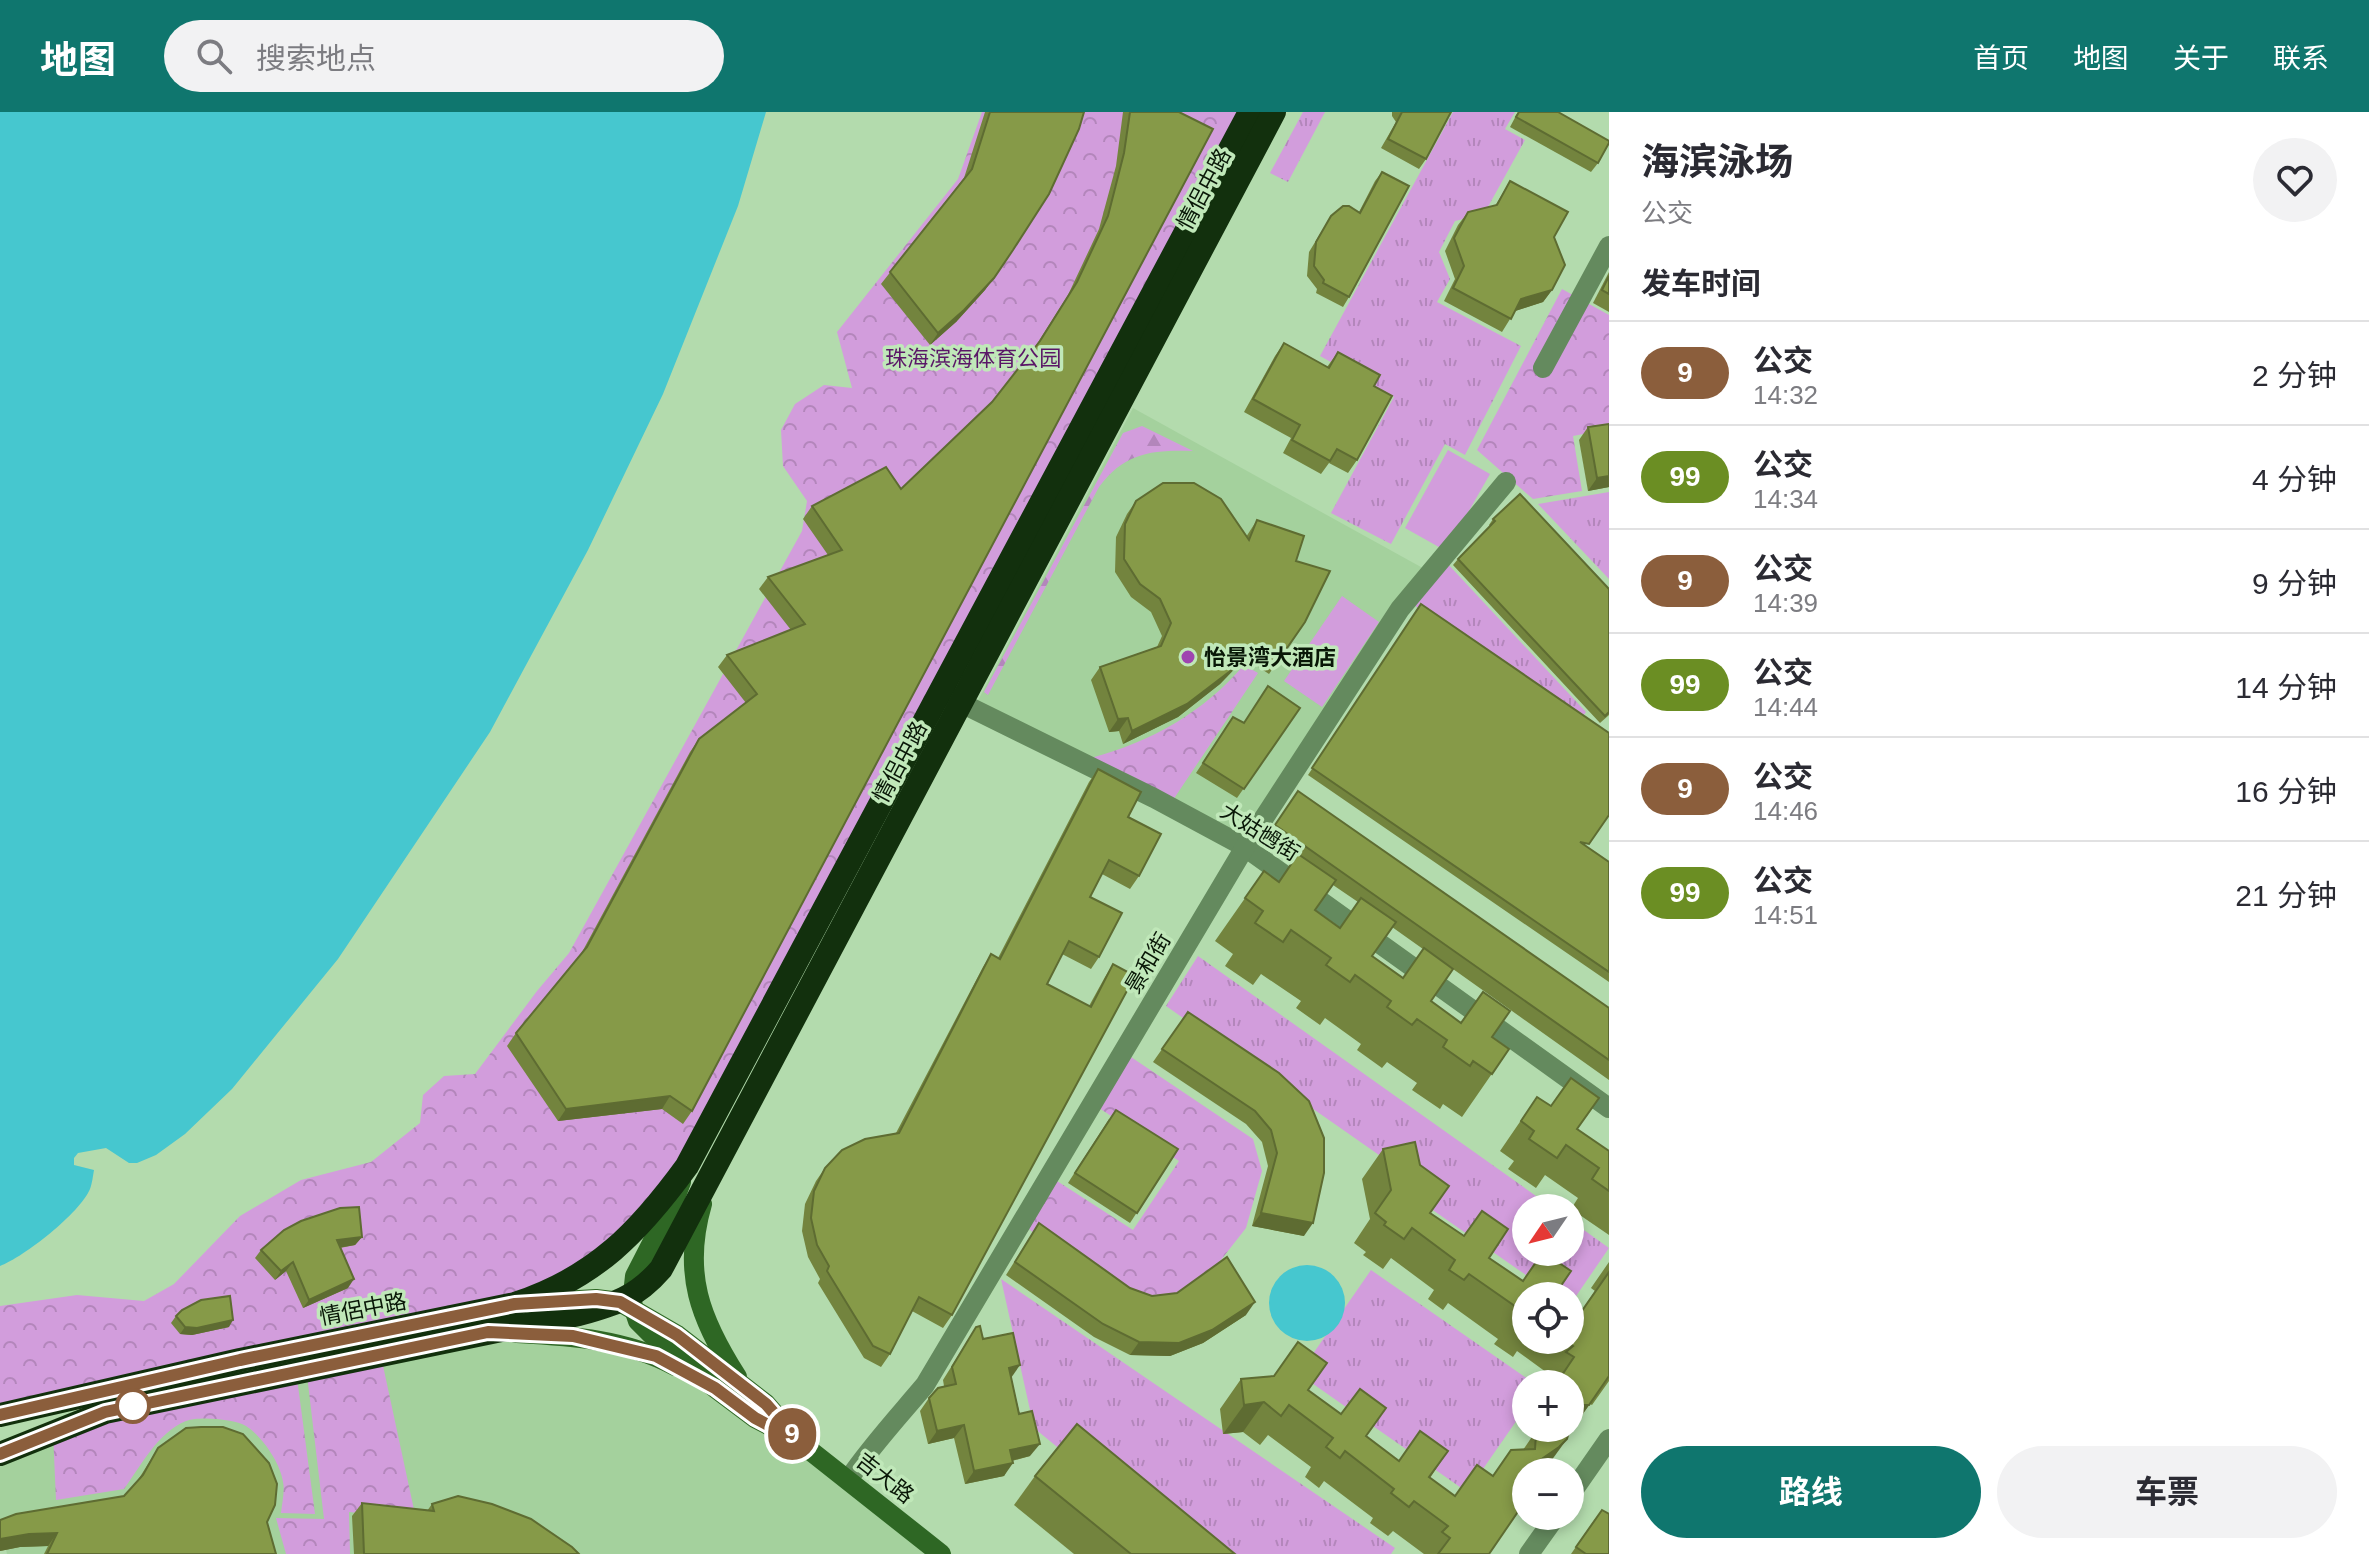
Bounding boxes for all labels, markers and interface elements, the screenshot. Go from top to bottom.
search box [164,20,724,92]
icon: search [192,34,236,78]
text: 地图 [40,39,116,81]
text: 搜索地点 [256,42,376,75]
text: 首页 [1973,43,2029,74]
text: 地图 [2073,43,2129,74]
text: 关于 [2173,43,2229,74]
text: 联系 [2273,43,2329,74]
button: heart [2253,138,2337,222]
text: 海滨泳场 [1641,141,1793,183]
street label: 情侣中路 [1172,144,1236,234]
text: 公交 [1641,198,1693,228]
text: 发车时间 [1641,267,1761,300]
text: 公交 [1753,344,1813,377]
park label: 珠海滨海体育公园 [885,346,1061,371]
text: 9 [1677,357,1693,388]
text: 2 分钟 [2252,359,2337,392]
text: 14:32 [1753,380,1818,410]
text: 公交 [1753,448,1813,481]
text: 99 [1669,461,1701,492]
text: 4 分钟 [2252,463,2337,496]
text: 14:34 [1753,484,1818,514]
text: 公交 [1753,552,1813,585]
text: 9 [1677,565,1693,596]
text: 9 分钟 [2252,567,2337,600]
text: 14:39 [1753,588,1818,618]
place label: 怡景湾大酒店 [1204,645,1336,670]
marker: 怡景湾大酒店 [1179,648,1197,666]
text: 公交 [1753,656,1813,689]
text: 99 [1669,669,1701,700]
text: 14 分钟 [2235,671,2337,704]
text: 14:44 [1753,692,1818,722]
street label: 情侣中路 [868,717,932,807]
text: 公交 [1753,760,1813,793]
text: 9 [1677,773,1693,804]
text: 16 分钟 [2235,775,2337,808]
text: 14:46 [1753,796,1818,826]
street label: 大姑乸街 [1216,798,1304,866]
text: 公交 [1753,864,1813,897]
text: 99 [1669,877,1701,908]
text: 21 分钟 [2235,879,2337,912]
text: 14:51 [1753,900,1818,930]
street label: 景和街 [1120,928,1176,998]
north arrow [1512,1194,1584,1266]
map controls [1512,1194,1584,1530]
button: locate [1512,1282,1584,1354]
street label: 情侶中路 [317,1288,409,1330]
button: + [1512,1370,1584,1442]
unlabelled marker [116,1389,150,1423]
line badge: 9 [766,1408,818,1460]
text: 9 [784,1418,800,1449]
button: 路线 [1641,1446,1981,1538]
button: 车票 [1997,1446,2337,1538]
street label: 吉大路 [851,1448,919,1508]
button: − [1512,1458,1584,1530]

